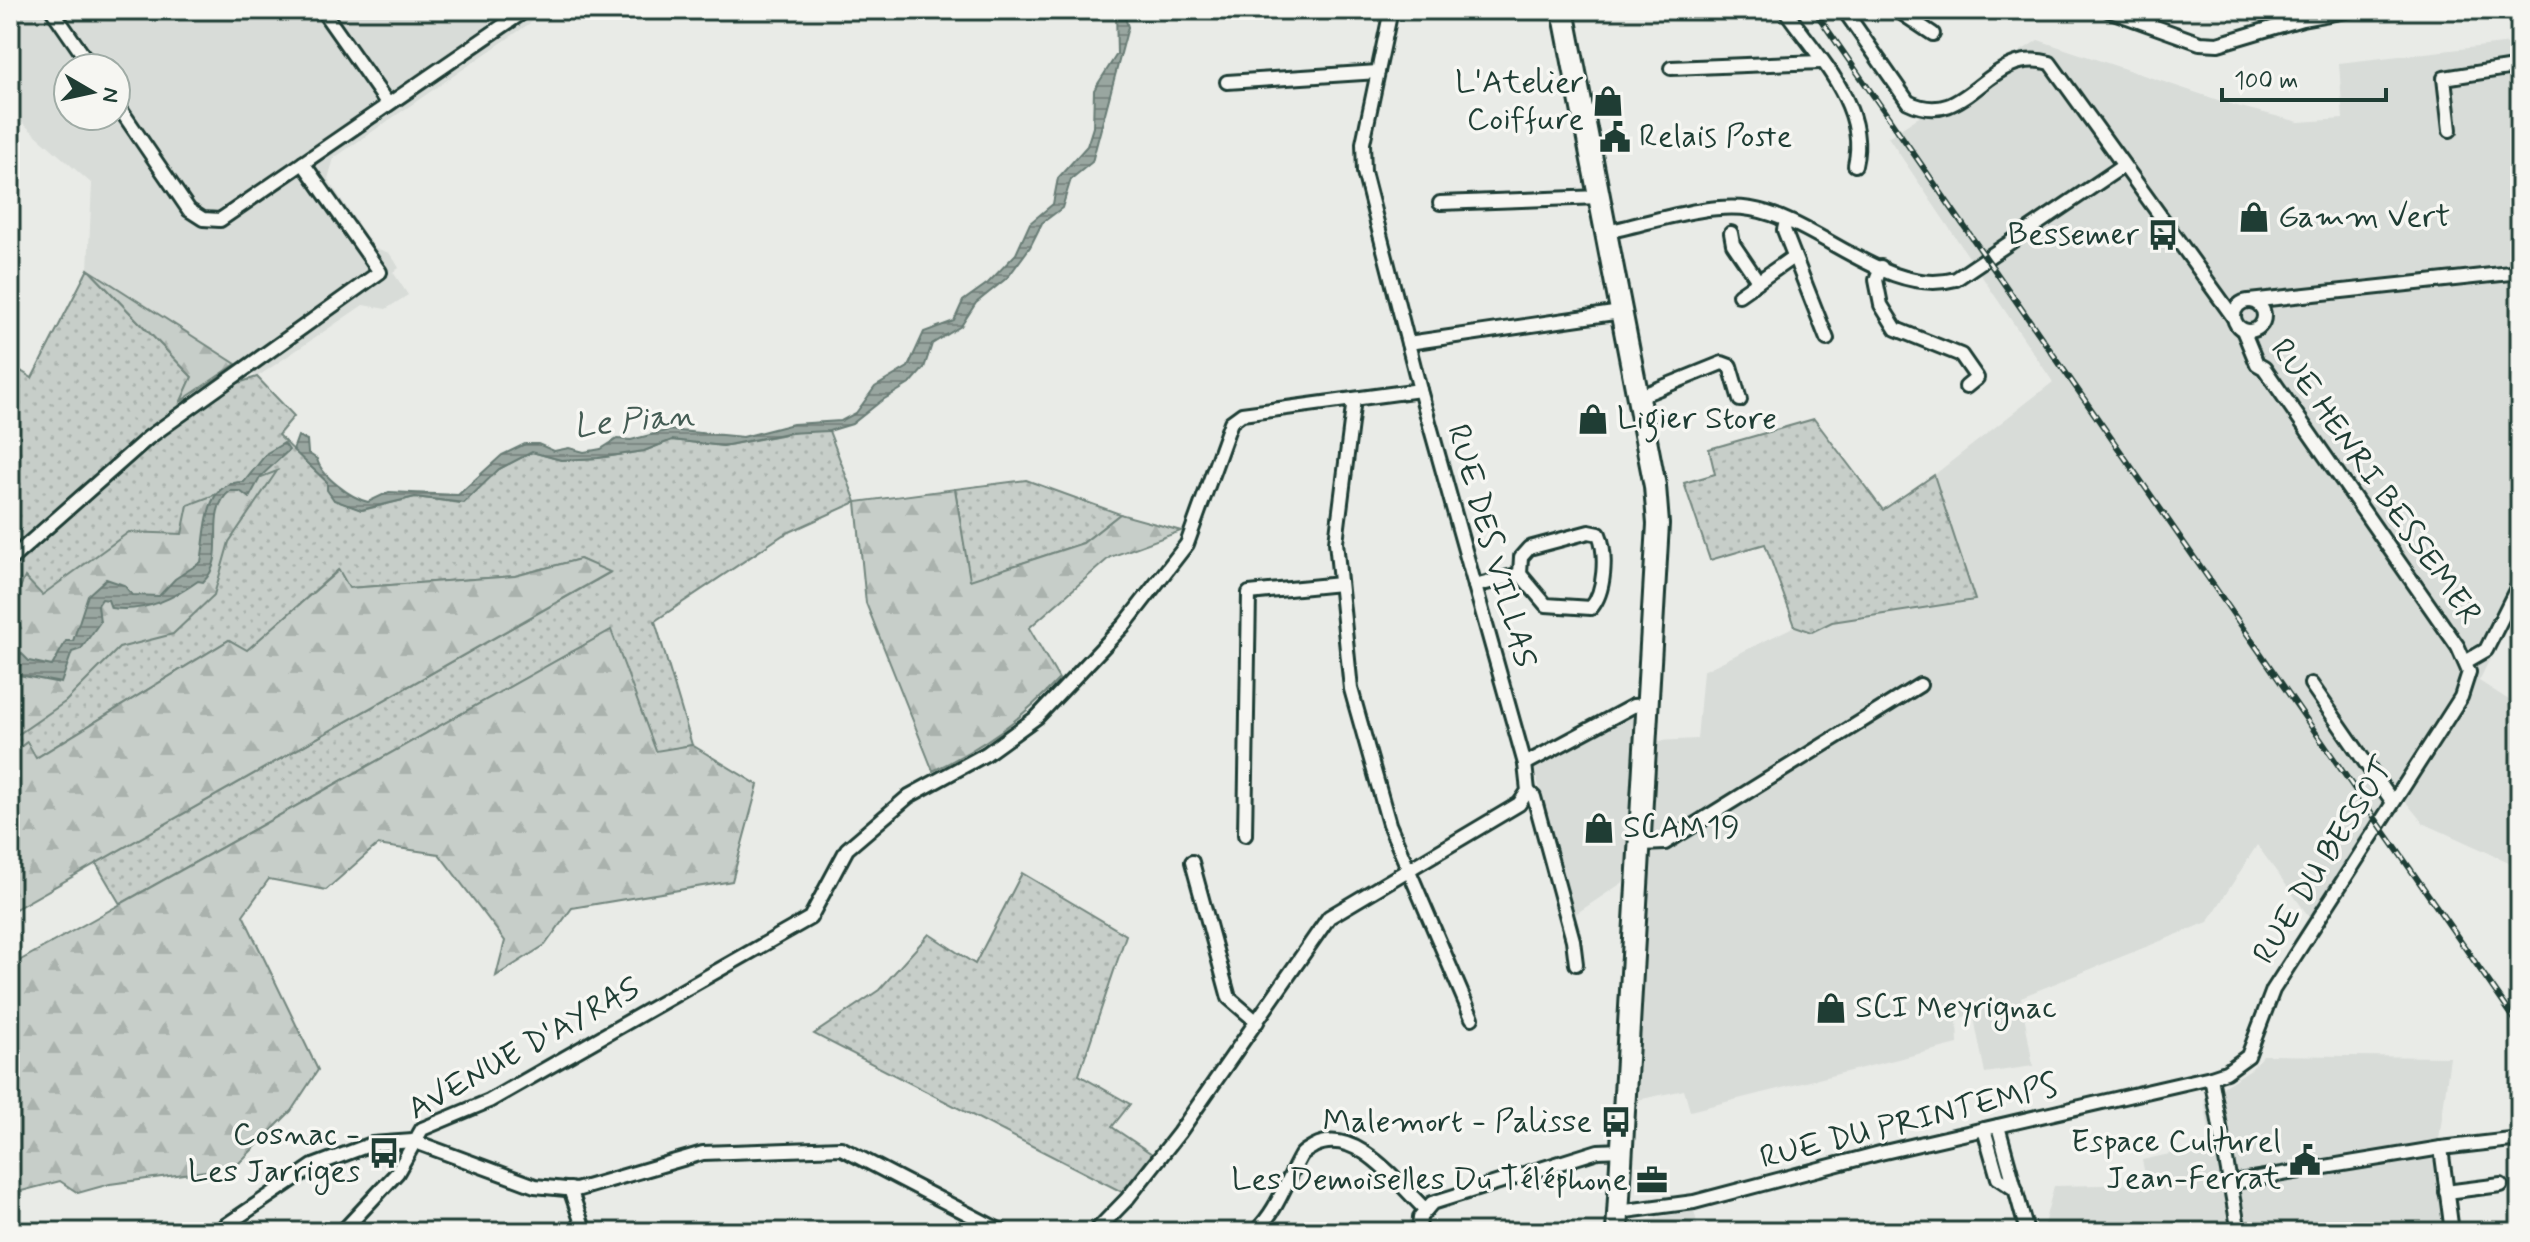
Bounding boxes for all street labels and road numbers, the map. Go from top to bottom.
street label: RUE HENRI BESSEMER [2260,331,2490,633]
street label: RUE DES VILLAS [1436,419,1546,673]
street label: RUE DU BESSOT [2244,749,2405,972]
street label: AVENUE D'AYRAS [401,968,648,1130]
street label: RUE DU PRINTEMPS [1756,1065,2062,1179]

